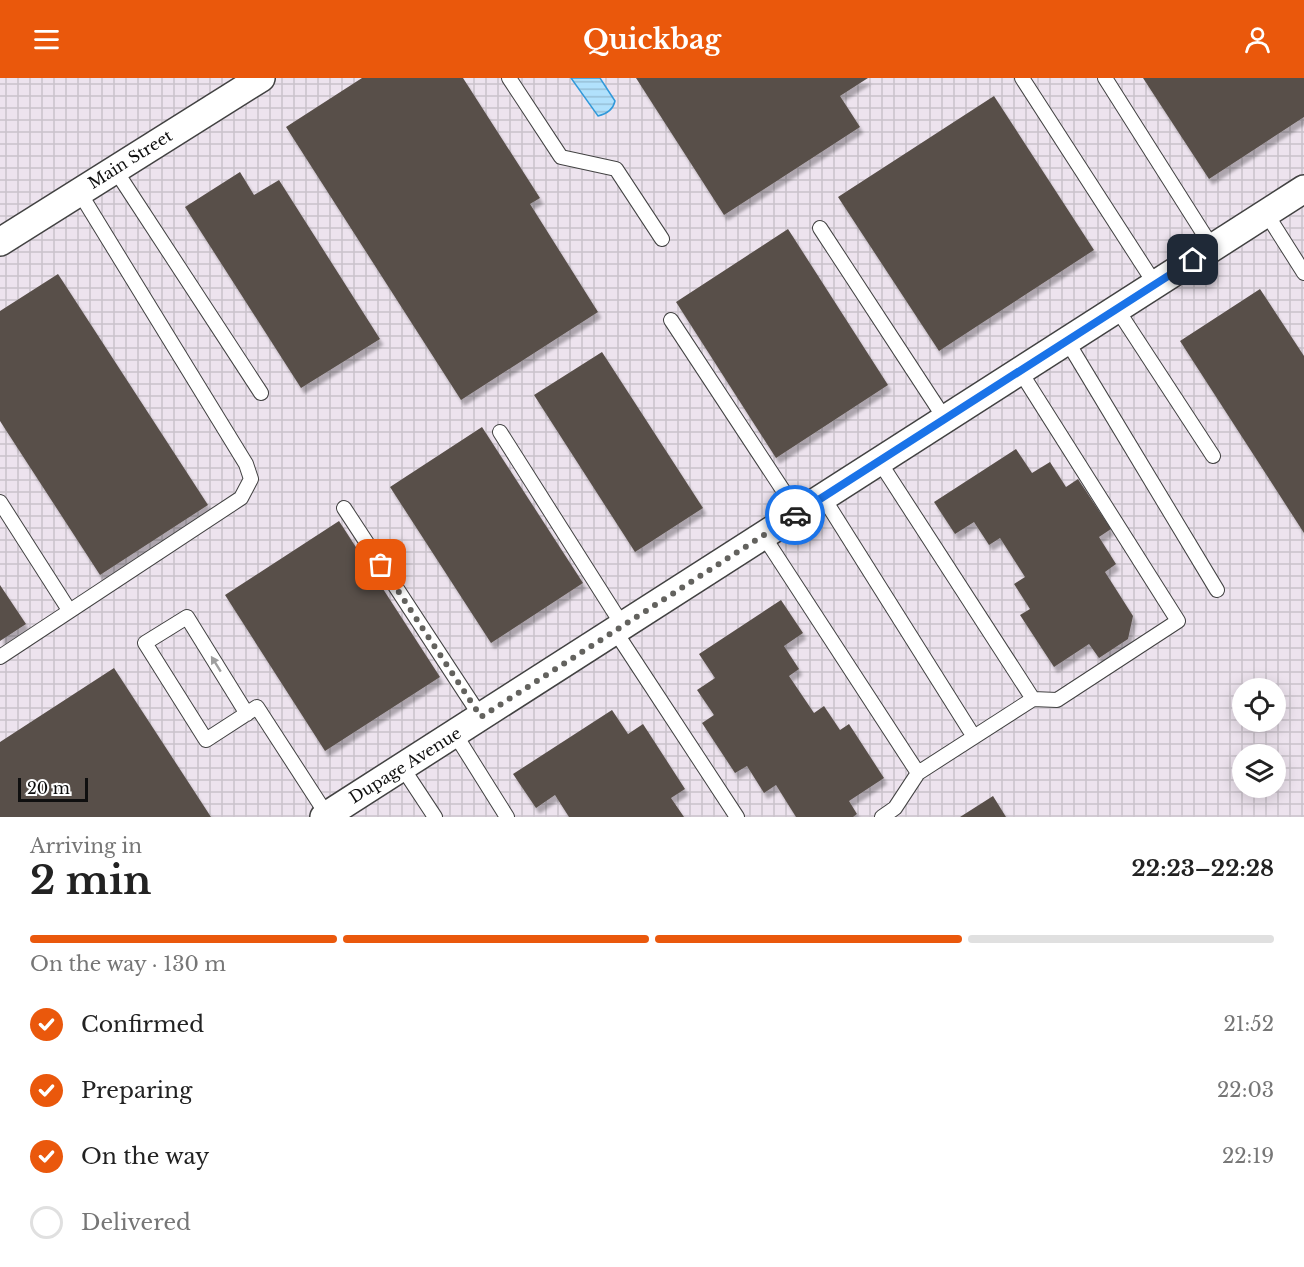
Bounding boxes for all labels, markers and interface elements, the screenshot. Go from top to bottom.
icon: menu [30,23,63,56]
text: Quickbag [583,23,721,56]
icon: person [1241,23,1274,56]
street label: Main Street [84,125,176,193]
pin [1167,234,1218,285]
icon: home [1176,243,1209,276]
courier [765,485,825,545]
icon: car [779,499,812,532]
pin [355,539,406,590]
icon: bag [364,548,397,581]
one-way arrow [211,656,222,672]
map controls [1232,678,1286,798]
button: locate [1232,678,1286,732]
street label: Dupage Avenue [345,723,465,807]
button: layers [1232,744,1286,798]
scale bar [18,775,88,802]
text: 20 m [27,778,70,798]
text: Arriving in [30,834,142,858]
text: 22:23–22:28 [1132,855,1274,882]
text: 2 min [30,856,151,905]
text: On the way · 130 m [30,952,226,976]
icon: check [30,1008,63,1041]
text: Confirmed [81,1011,204,1038]
text: 21:52 [1223,1012,1274,1036]
icon: check [30,1074,63,1107]
text: Preparing [81,1077,192,1104]
text: 22:03 [1217,1078,1274,1102]
icon: check [30,1140,63,1173]
text: On the way [81,1143,209,1170]
text: 22:19 [1222,1144,1274,1168]
text: Delivered [81,1209,191,1236]

